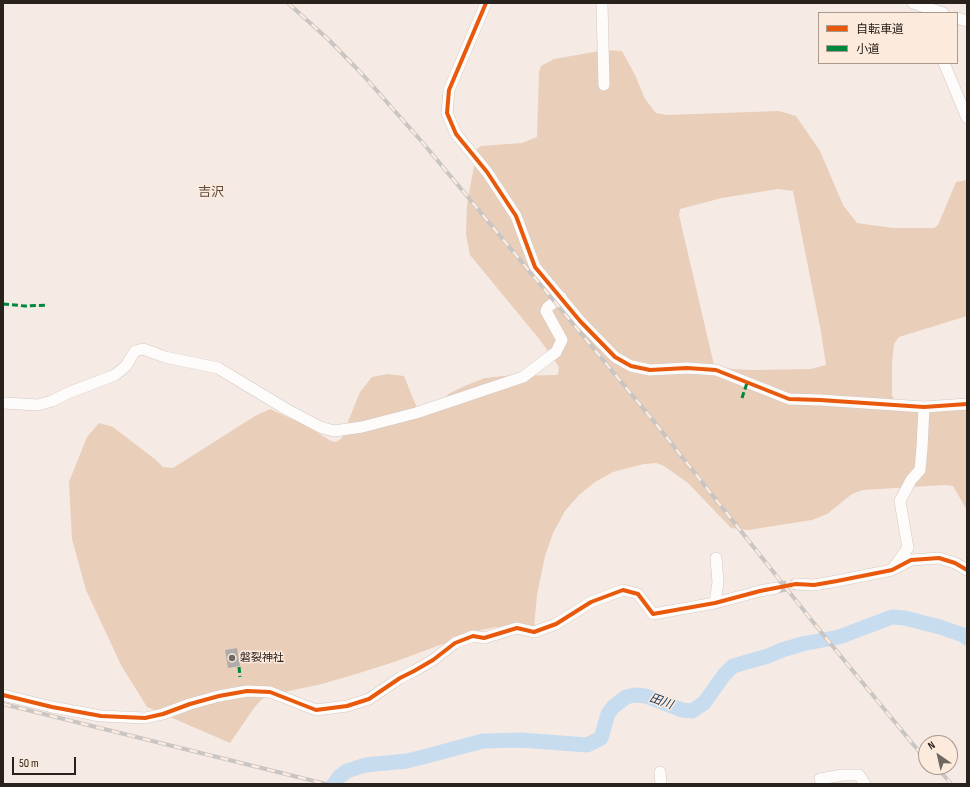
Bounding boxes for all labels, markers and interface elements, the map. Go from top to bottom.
legend [818,12,958,64]
text: 自転車道 [856,22,904,37]
text: 小道 [856,42,880,57]
district label: 吉沢 [198,185,224,201]
place label: 磐裂神社 [240,651,284,665]
marker: 磐裂神社 [227,653,237,663]
water label: 田川 [647,691,675,713]
north arrow [918,735,958,775]
text: N [925,738,938,752]
scale bar [14,749,78,775]
text: 50 m [19,756,39,771]

